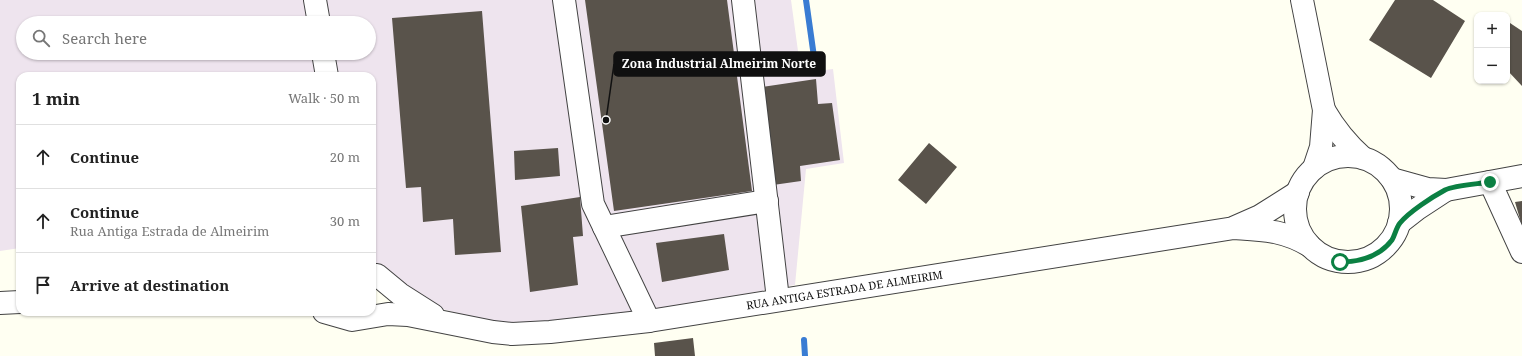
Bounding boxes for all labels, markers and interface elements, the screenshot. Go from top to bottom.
map controls [1474,12,1510,84]
button: + [1474,12,1510,48]
search box [16,16,376,60]
icon: search [30,27,52,49]
text: Search here [62,28,147,48]
button: − [1474,48,1510,84]
callout: Zona Industrial Almeirim Norte [614,52,825,76]
text: Zona Industrial Almeirim Norte [622,55,816,72]
text: 1 min [32,87,80,110]
text: Walk · 50 m [288,89,360,107]
icon: ahead [32,146,54,168]
text: Continue [70,147,139,167]
text: 20 m [330,148,360,166]
route end [1481,173,1499,191]
text: Continue [70,202,139,222]
icon: ahead [32,210,54,232]
text: 30 m [330,212,360,230]
text: Rua Antiga Estrada de Almeirim [70,222,269,240]
route start [1331,253,1349,271]
street label: RUA ANTIGA ESTRADA DE ALMEIRIM [745,266,944,312]
icon: arrive [32,274,54,296]
text: Arrive at destination [70,275,229,295]

